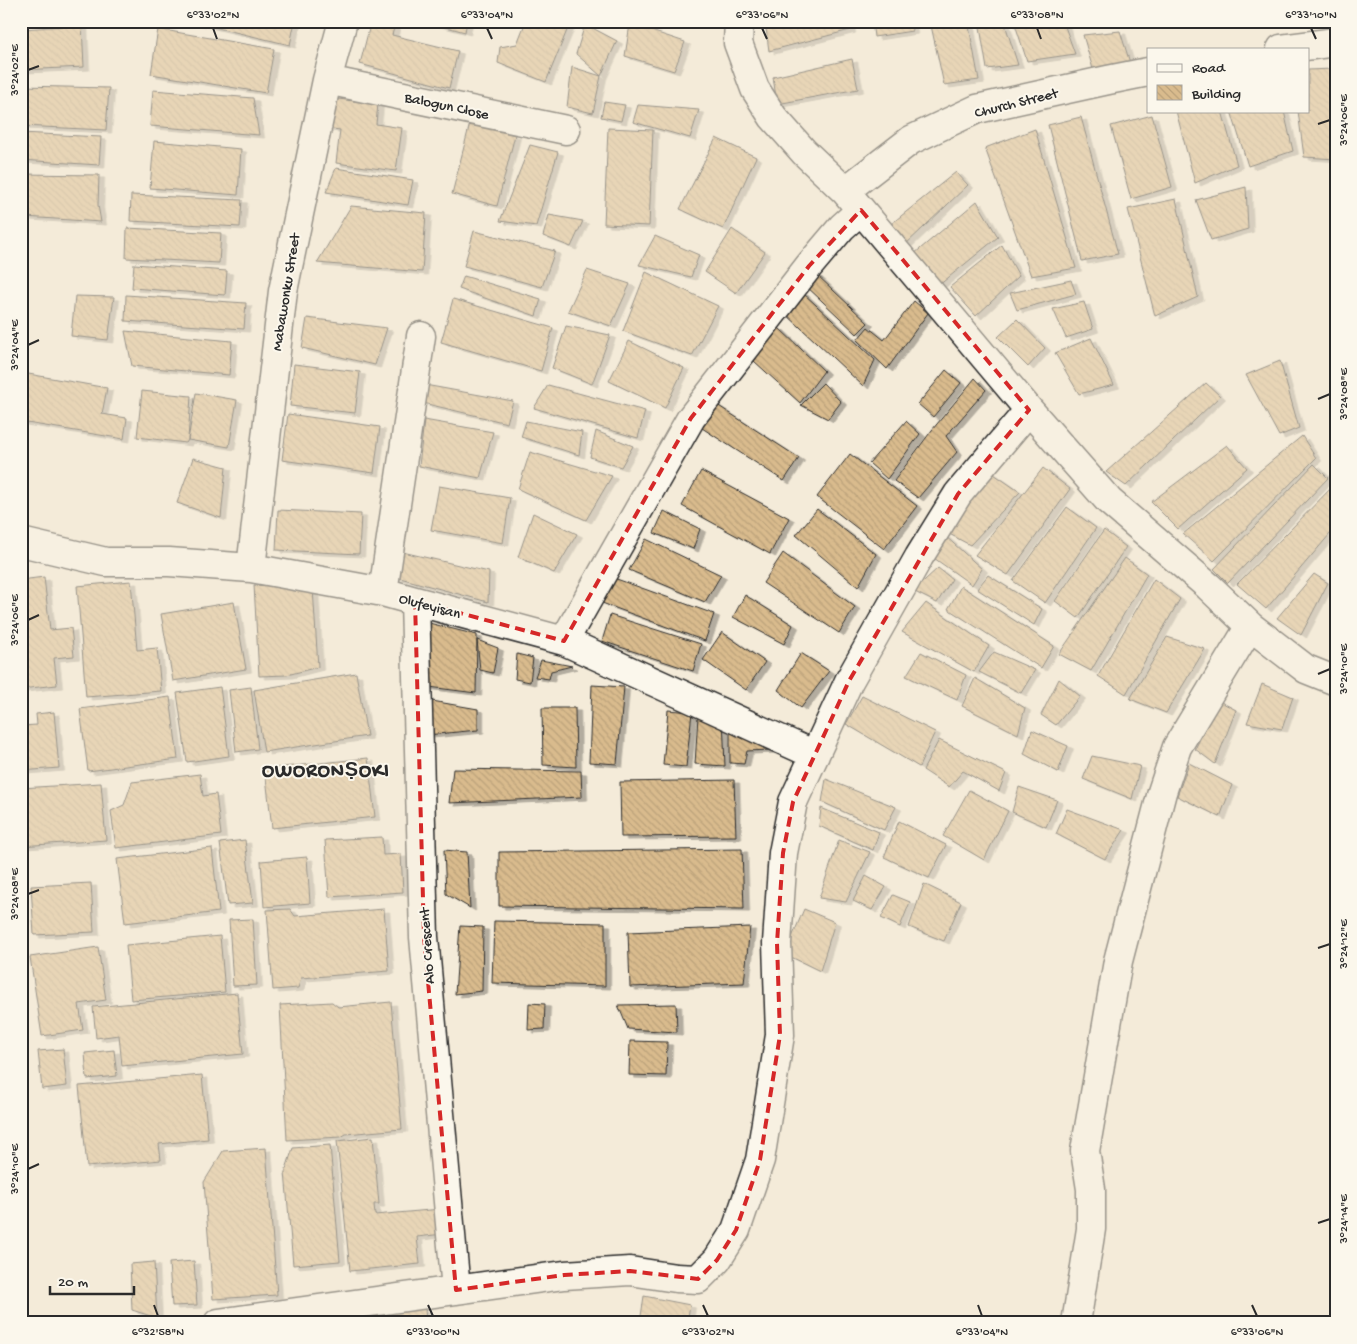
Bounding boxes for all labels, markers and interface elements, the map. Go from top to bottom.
text: 6°33'02"N [187,9,239,23]
text: 6°33'04"N [461,9,513,23]
text: 6°33'06"N [736,9,789,23]
text: 6°33'08"N [1010,9,1064,23]
text: 6°33'10"N [1285,9,1337,23]
text: 3°24'02"E [9,44,23,97]
legend [1147,48,1310,112]
text: Road [1192,60,1226,78]
street label: Church Street [973,84,1062,123]
text: Building [1191,86,1241,104]
street label: Balogun Close [402,89,491,125]
text: 3°24'06"E [1338,94,1352,147]
street label: Mabawonku Street [269,230,305,352]
text: 3°24'04"E [9,319,23,372]
text: 3°24'08"E [1338,367,1352,421]
street label: Olufeyisan [397,590,462,624]
text: 3°24'06"E [9,594,23,647]
text: 3°24'10"E [1338,643,1352,695]
district label: OWORONṢOKI [262,761,390,784]
text: 3°24'08"E [9,867,23,921]
street label: Alo Crescent [416,905,440,985]
text: 3°24'12"E [1338,919,1352,970]
text: 3°24'10"E [9,1143,23,1195]
text: 3°24'14"E [1338,1194,1352,1245]
scale bar [50,1264,134,1296]
text: 20 m [58,1274,88,1292]
text: 6°32'58"N [132,1326,184,1340]
text: 6°33'00"N [406,1326,460,1340]
text: 6°33'02"N [682,1326,734,1340]
text: 6°33'04"N [956,1326,1008,1340]
text: 6°33'06"N [1231,1326,1284,1340]

